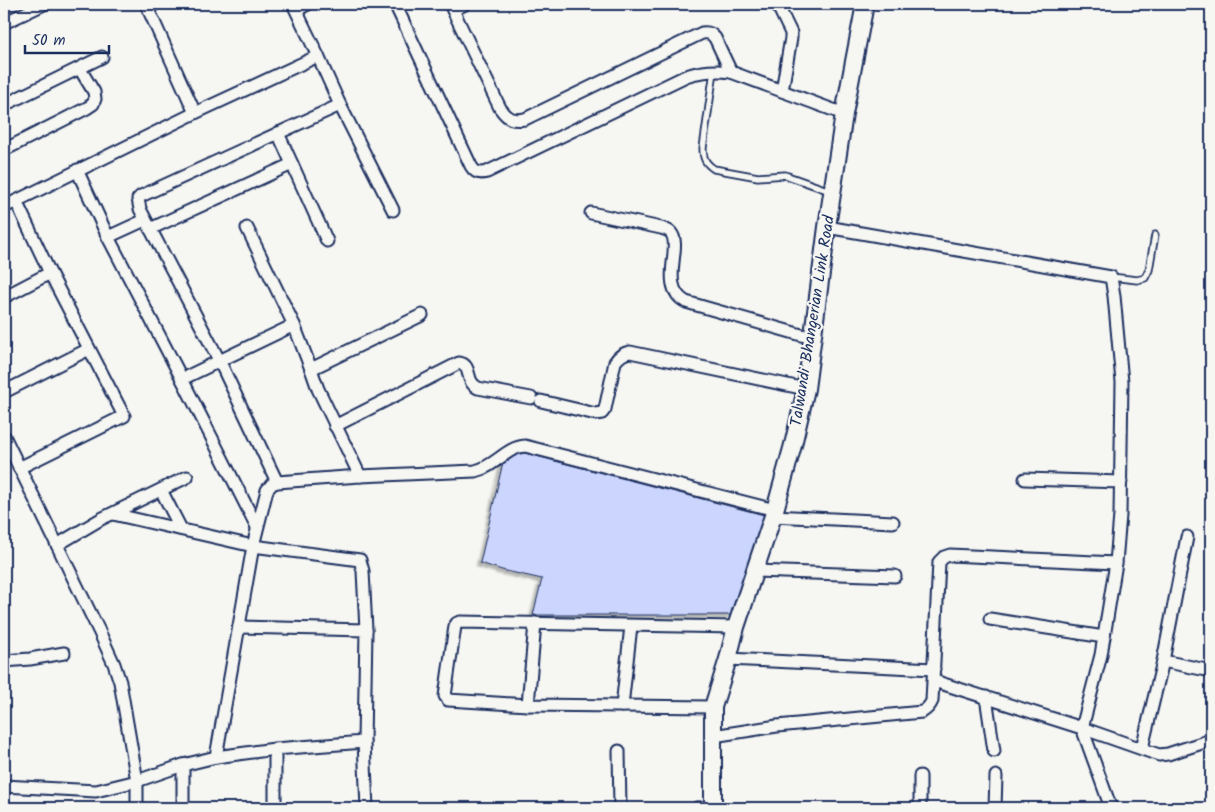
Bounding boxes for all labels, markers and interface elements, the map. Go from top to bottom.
scale bar [25,22,109,54]
text: 50 m [32,29,66,53]
street label: Talwandi Bhangerian Link Road [784,213,842,428]

